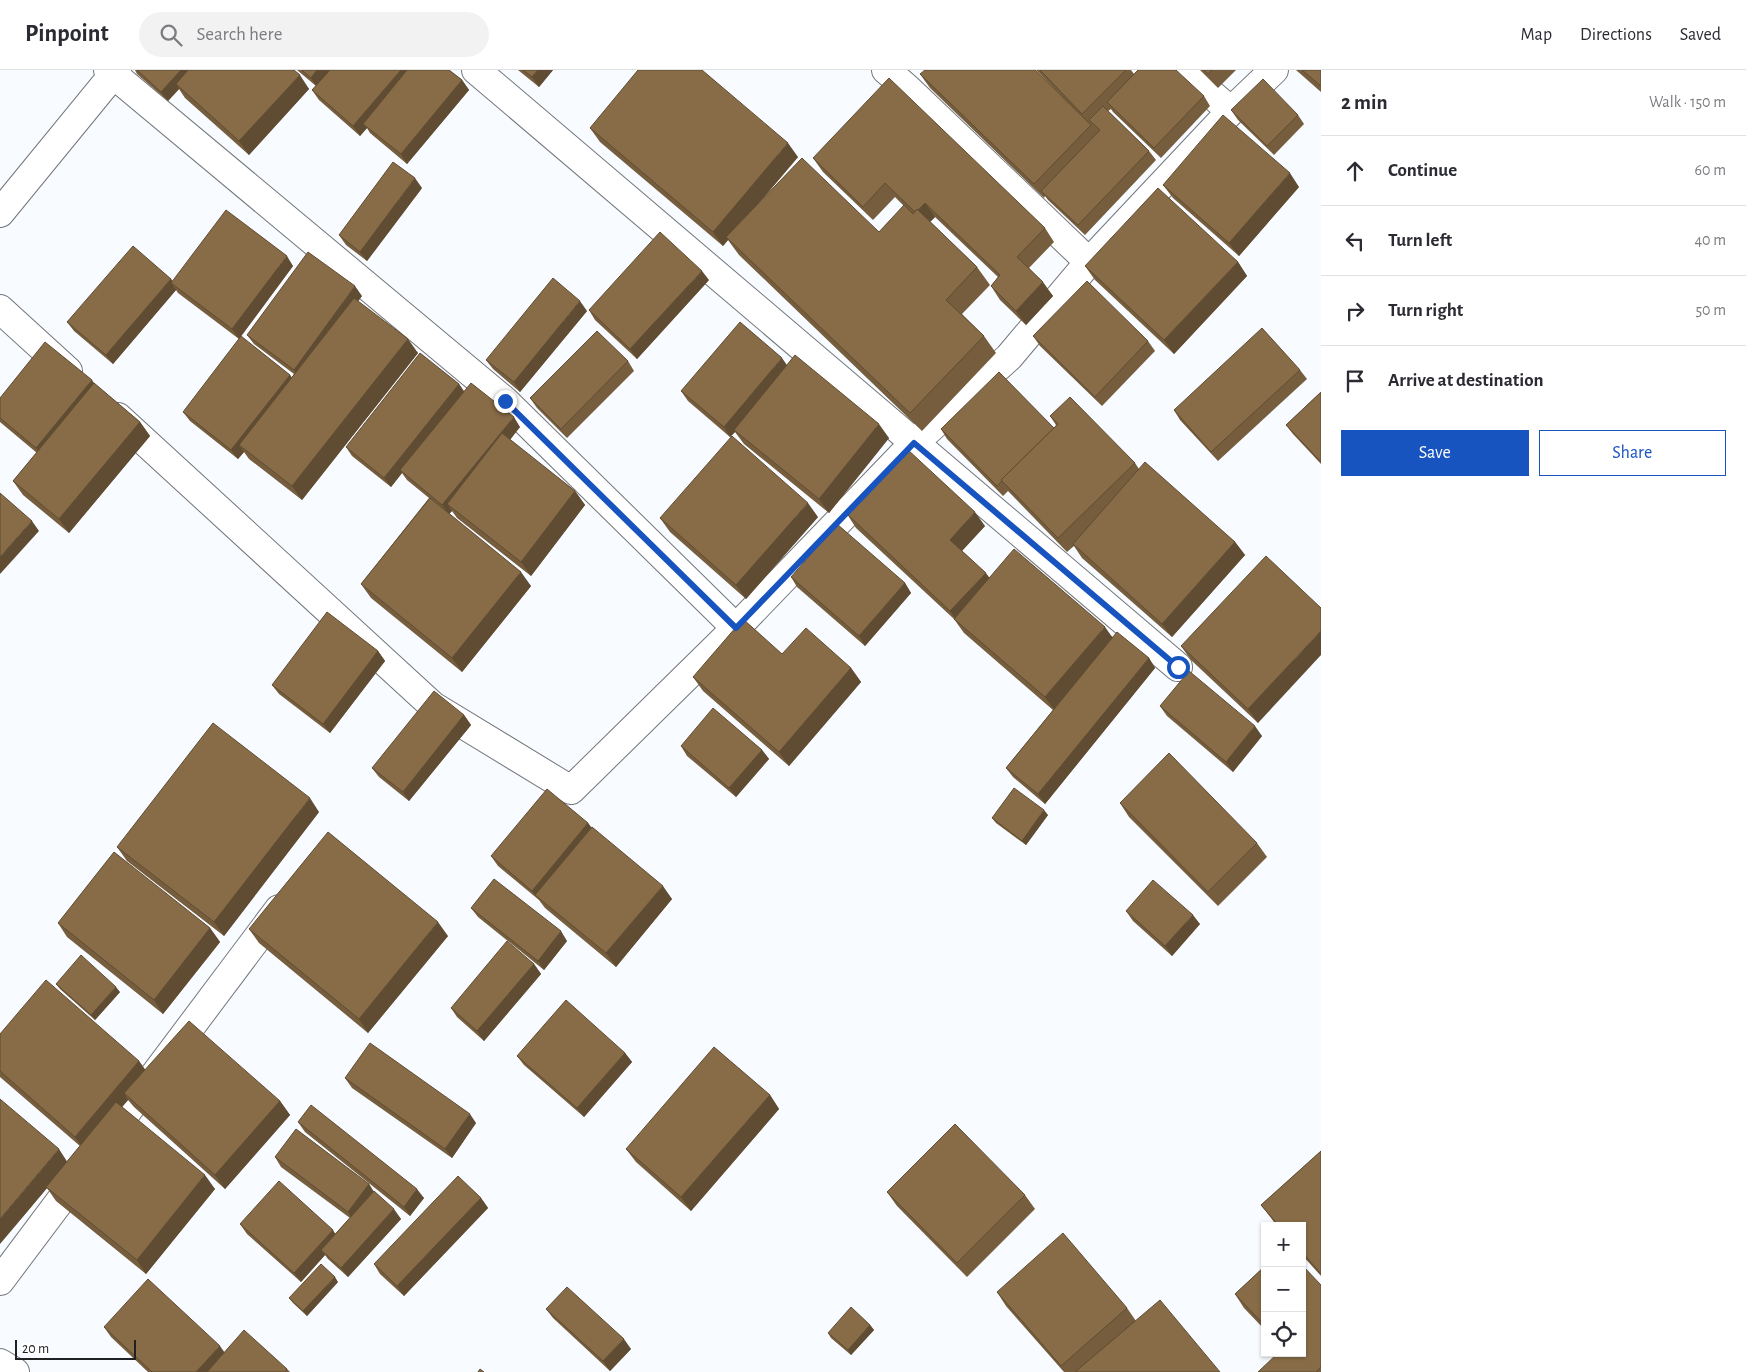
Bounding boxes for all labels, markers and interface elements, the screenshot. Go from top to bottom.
search box [139,12,489,57]
icon: search [157,21,185,49]
text: Pinpoint [25,22,109,46]
text: Search here [197,25,283,44]
text: Map [1521,26,1552,44]
text: Directions [1580,26,1652,44]
text: Saved [1680,26,1721,44]
text: 2 min [1341,92,1388,113]
text: Walk · 150 m [1649,94,1726,110]
icon: ahead [1341,157,1369,185]
text: Continue [1388,161,1457,180]
text: 60 m [1695,162,1726,178]
icon: left [1341,227,1369,255]
text: Turn left [1388,231,1452,250]
text: 40 m [1694,232,1726,248]
icon: right [1341,297,1369,325]
text: Turn right [1388,301,1463,320]
text: 50 m [1695,302,1726,318]
icon: arrive [1341,367,1369,395]
text: Arrive at destination [1388,371,1544,390]
route end [494,390,517,413]
button: Save [1341,430,1529,476]
button: Share [1539,430,1726,476]
route start [1167,656,1190,679]
map controls [1261,1222,1306,1357]
button: + [1261,1222,1306,1267]
button: − [1261,1267,1306,1312]
button: locate [1261,1312,1306,1357]
scale bar [15,1337,136,1360]
text: 20 m [22,1342,49,1356]

